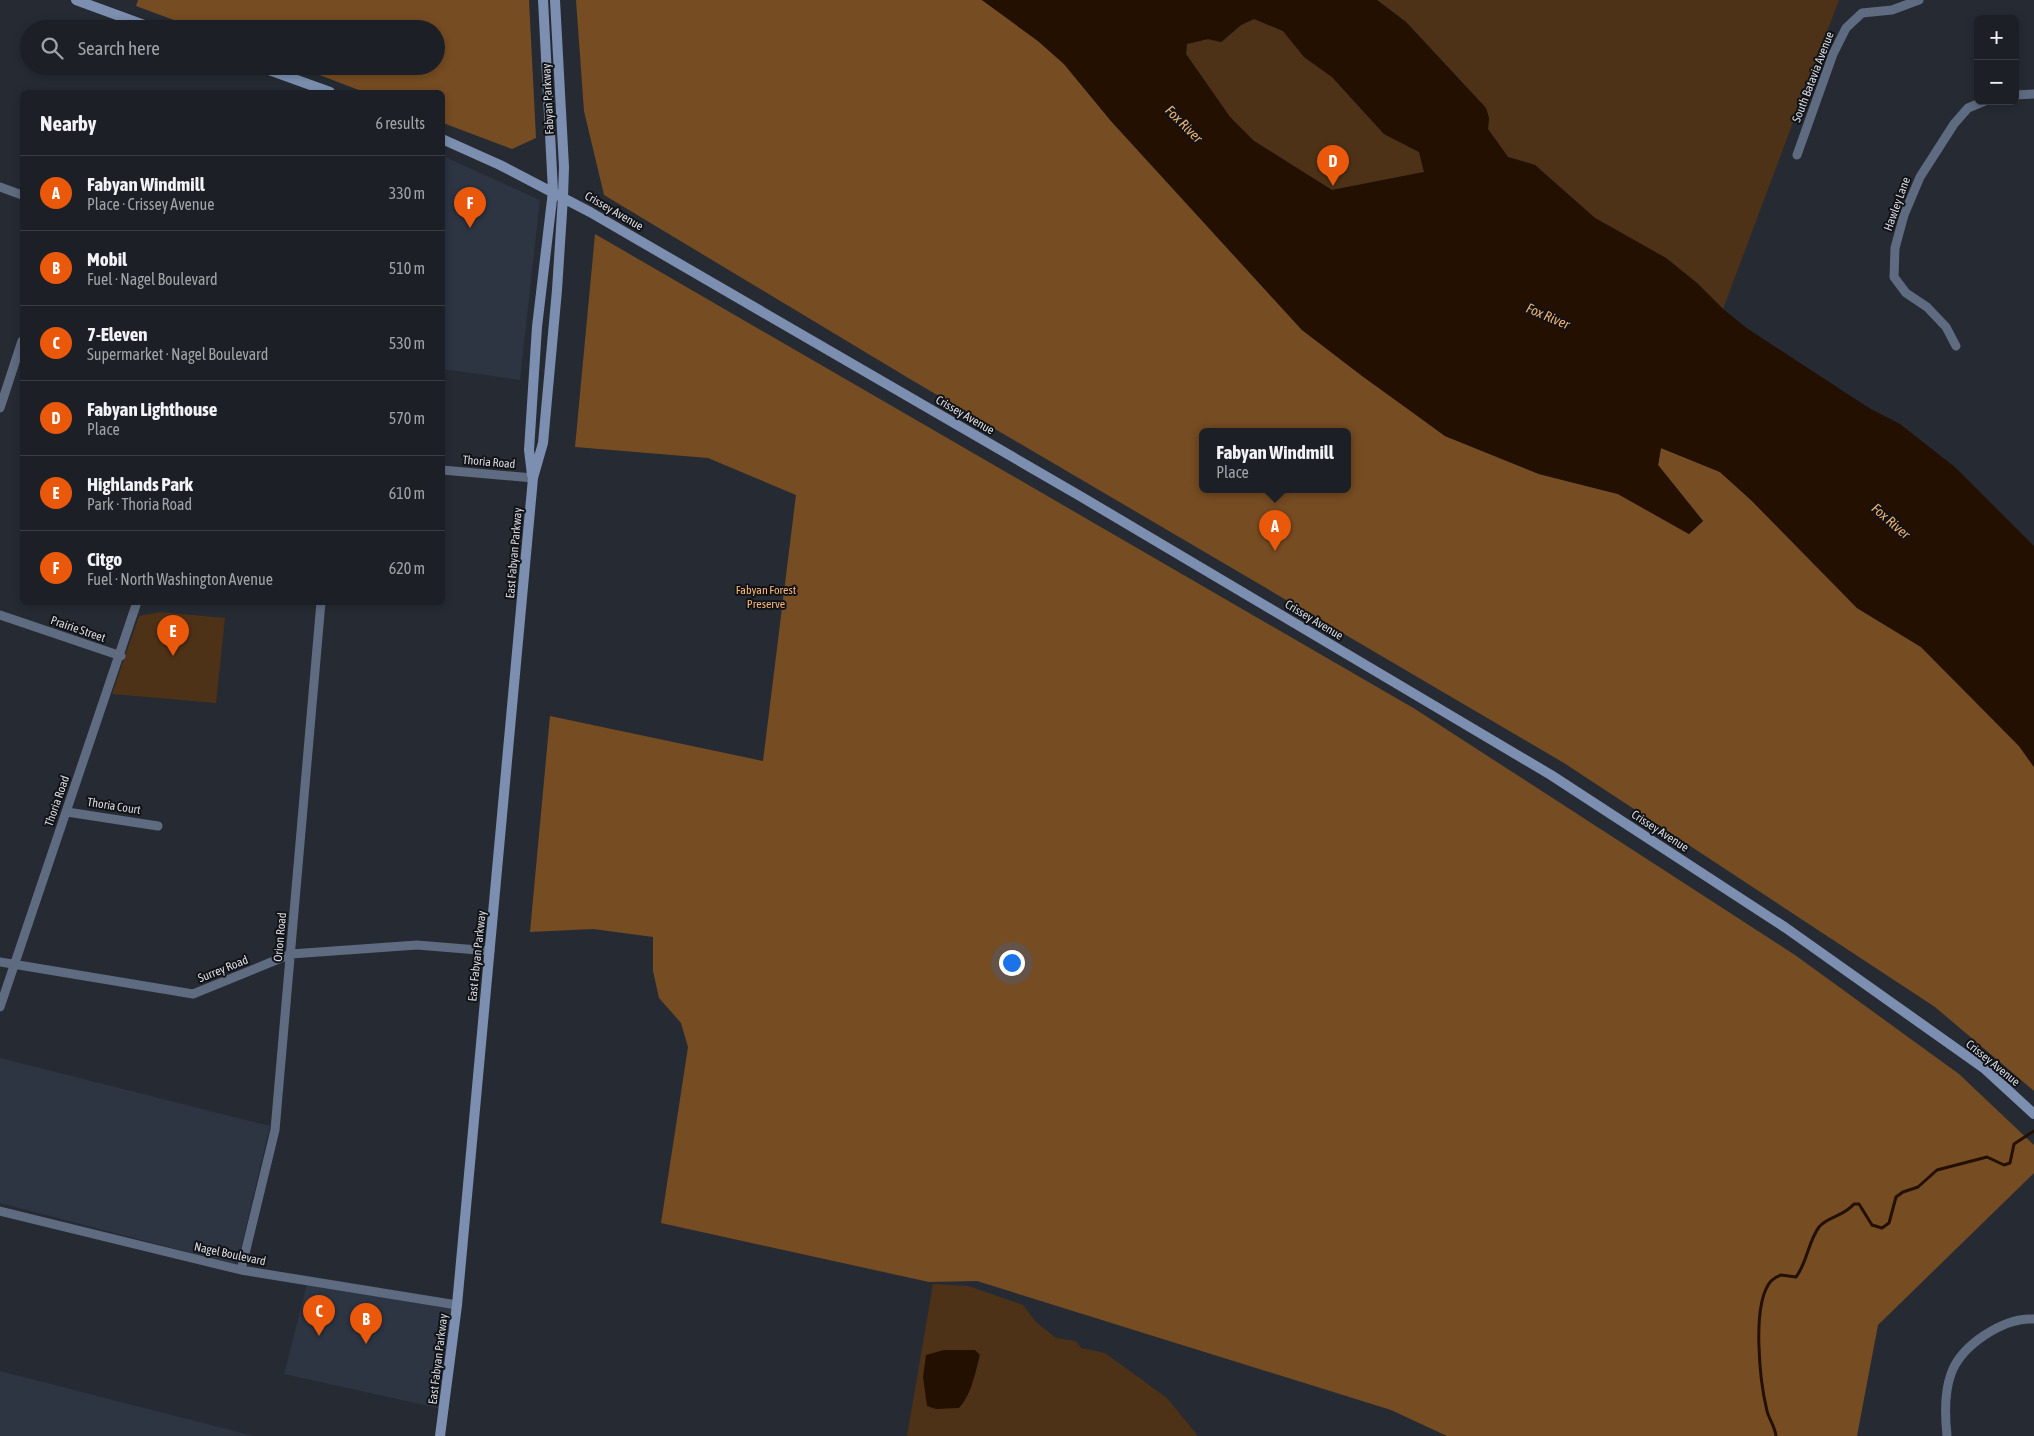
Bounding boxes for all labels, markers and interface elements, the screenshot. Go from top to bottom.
map controls [1974,15,2019,105]
button: + [1974,15,2019,60]
search box [20,20,445,75]
street label: South Batavia Avenue [1789,30,1837,124]
icon: search [38,34,66,62]
text: Search here [78,37,160,59]
button: − [1974,60,2019,105]
street label: Fabyan Parkway [539,63,557,135]
water label: Fox River [1162,102,1206,146]
text: Nearby [40,111,96,135]
text: 6 results [375,114,425,132]
pin: D [1317,145,1349,186]
text: Fabyan Windmill [87,173,205,195]
street label: Hawley Lane [1881,175,1913,233]
text: A [52,184,60,202]
text: 330 m [389,184,425,202]
pin: F [454,187,486,228]
street label: Crissey Avenue [582,189,646,233]
text: Place · Crissey Avenue [87,195,215,213]
text: Mobil [87,248,127,270]
text: B [52,259,60,277]
text: 510 m [389,259,425,277]
text: Fuel · Nagel Boulevard [87,270,218,288]
water label: Fox River [1524,300,1573,333]
text: 7-Eleven [87,323,148,345]
text: C [52,334,60,352]
text: 530 m [389,334,425,352]
text: Supermarket · Nagel Boulevard [87,345,268,363]
street label: Crissey Avenue [933,393,997,437]
text: Fabyan Lighthouse [87,398,217,420]
text: D [52,409,60,427]
text: 570 m [389,409,425,427]
text: Place [87,420,120,438]
popup [1199,428,1351,493]
text: Fabyan Windmill [1216,441,1334,463]
street label: Thoria Road [462,453,516,471]
text: Place [1216,463,1249,481]
text: Highlands Park [87,473,193,495]
text: E [53,484,59,502]
text: 610 m [389,484,425,502]
text: Park · Thoria Road [87,495,192,513]
water label: Fox River [1868,500,1914,543]
street label: East Fabyan Parkway [503,507,525,599]
pin: A [1259,510,1291,551]
text: Citgo [87,548,122,570]
text: F [53,559,59,577]
text: 620 m [389,559,425,577]
text: Fuel · North Washington Avenue [87,570,273,588]
park label: Fabyan Forest Preserve [736,583,797,611]
street label: Crissey Avenue [1282,597,1346,643]
street label: Prairie Street [49,613,108,645]
pin: E [157,615,189,656]
street label: Thoria Road [42,774,72,828]
street label: Thoria Court [86,795,142,817]
street label: Crissey Avenue [1629,807,1691,855]
street label: East Fabyan Parkway [465,910,489,1002]
street label: Orion Road [271,912,289,962]
your location [999,950,1025,976]
street label: Surrey Road [196,953,250,985]
street label: Crissey Avenue [1963,1037,2023,1089]
street label: Nagel Boulevard [193,1240,267,1268]
pin: C [303,1295,335,1336]
pin: B [350,1303,382,1344]
street label: East Fabyan Parkway [425,1313,451,1405]

